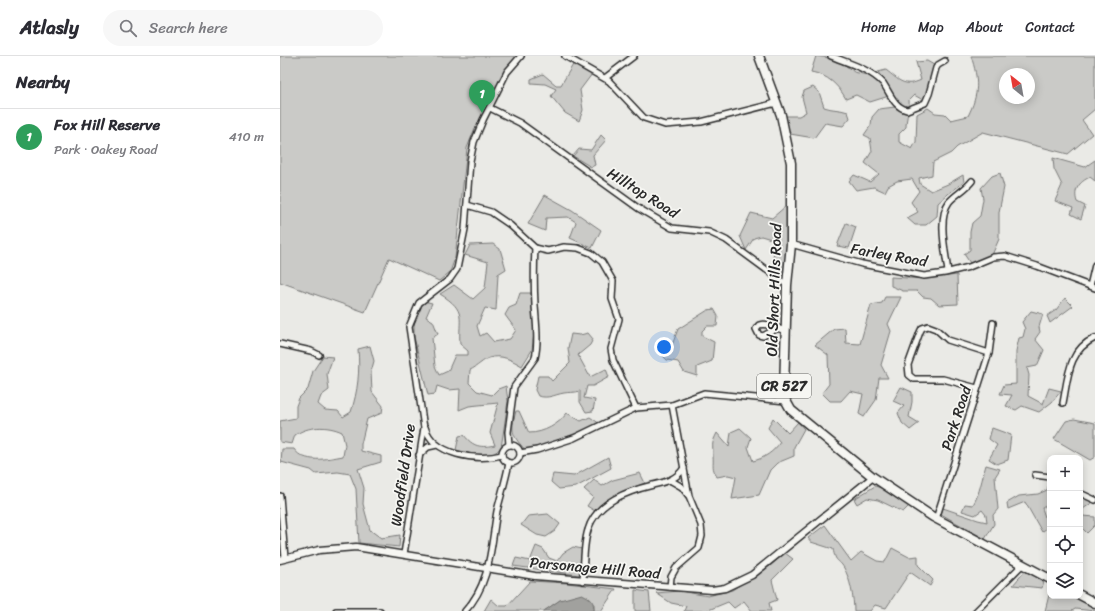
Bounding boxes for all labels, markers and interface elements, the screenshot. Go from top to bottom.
search box [103,10,383,46]
text: Atlasly [20,11,79,44]
text: Search here [149,15,228,41]
text: Home [861,15,896,40]
text: Map [918,15,944,40]
text: About [966,15,1003,40]
text: Contact [1025,15,1075,40]
icon: search [117,17,139,39]
text: Nearby [16,67,70,97]
north arrow [999,68,1035,104]
pin: 1 [469,80,495,113]
text: Fox Hill Reserve [54,112,160,138]
text: 1 [26,125,32,148]
text: 410 m [229,125,264,148]
text: Park · Oakey Road [54,138,157,161]
street label: Hilltop Road [602,161,685,226]
street label: Old Short Hills Road [759,222,789,357]
street label: Farley Road [849,235,930,275]
your location [654,337,674,357]
road number: CR 527 [757,374,811,398]
street label: Park Road [933,381,979,454]
street label: Woodfield Drive [383,422,423,528]
map controls [1047,455,1083,599]
button: + [1047,455,1083,491]
button: − [1047,491,1083,527]
button: locate [1047,527,1083,563]
street label: Parsonage Hill Road [528,549,663,587]
button: layers [1047,563,1083,599]

